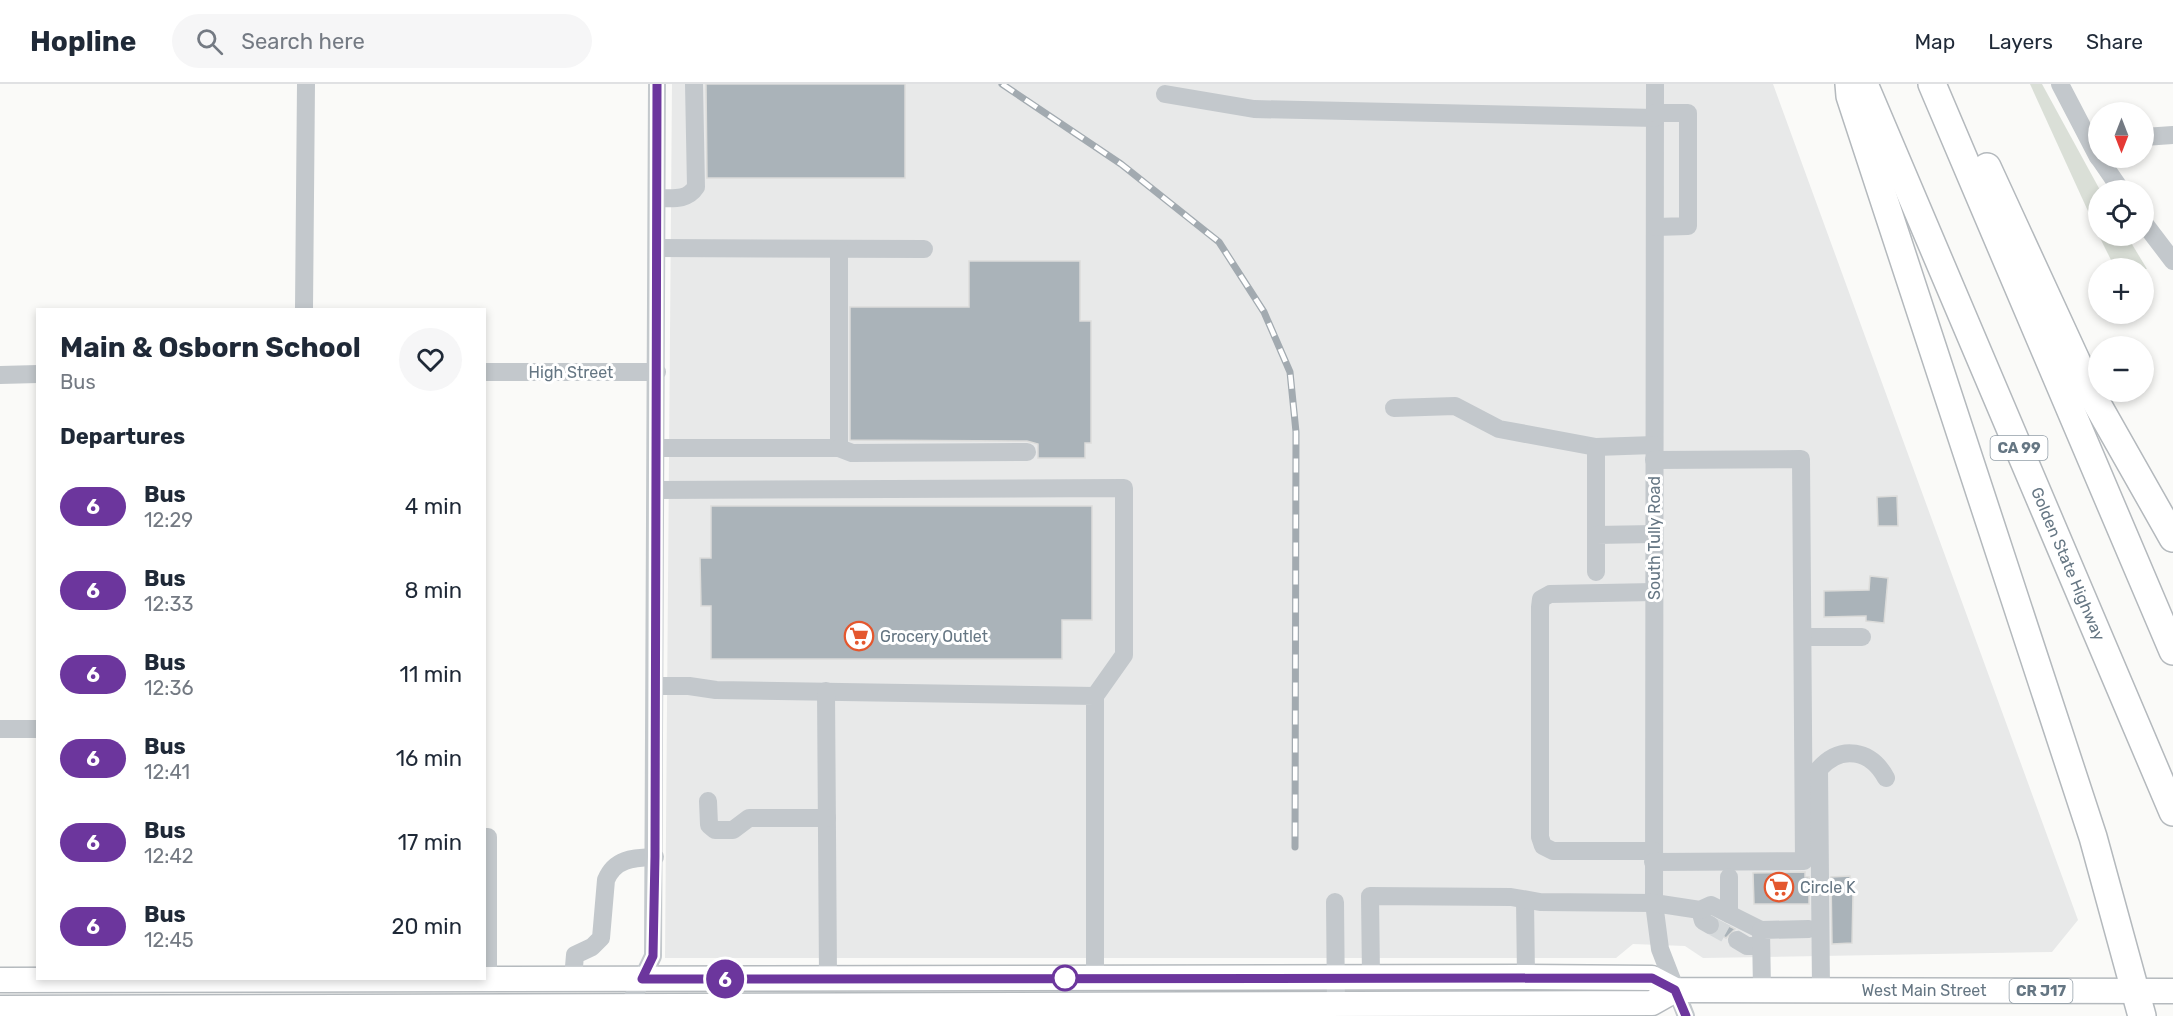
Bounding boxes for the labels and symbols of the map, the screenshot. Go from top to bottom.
north arrow [2088,102,2154,168]
street label: High Street [529,363,613,382]
road number: CA 99 [1990,436,2048,460]
street label: South Tully Road [1645,476,1664,600]
street label: Golden State Highway [2027,484,2109,644]
supermarket icon: Grocery Outlet [843,620,875,652]
place label: Grocery Outlet [880,627,988,646]
supermarket icon: Circle K [1763,871,1795,903]
place label: Circle K [1800,878,1856,897]
line badge: 6 [706,960,744,998]
unlabelled marker [1052,965,1078,991]
road number: CR J17 [2010,979,2072,1003]
street label: West Main Street [1861,981,1987,1000]

